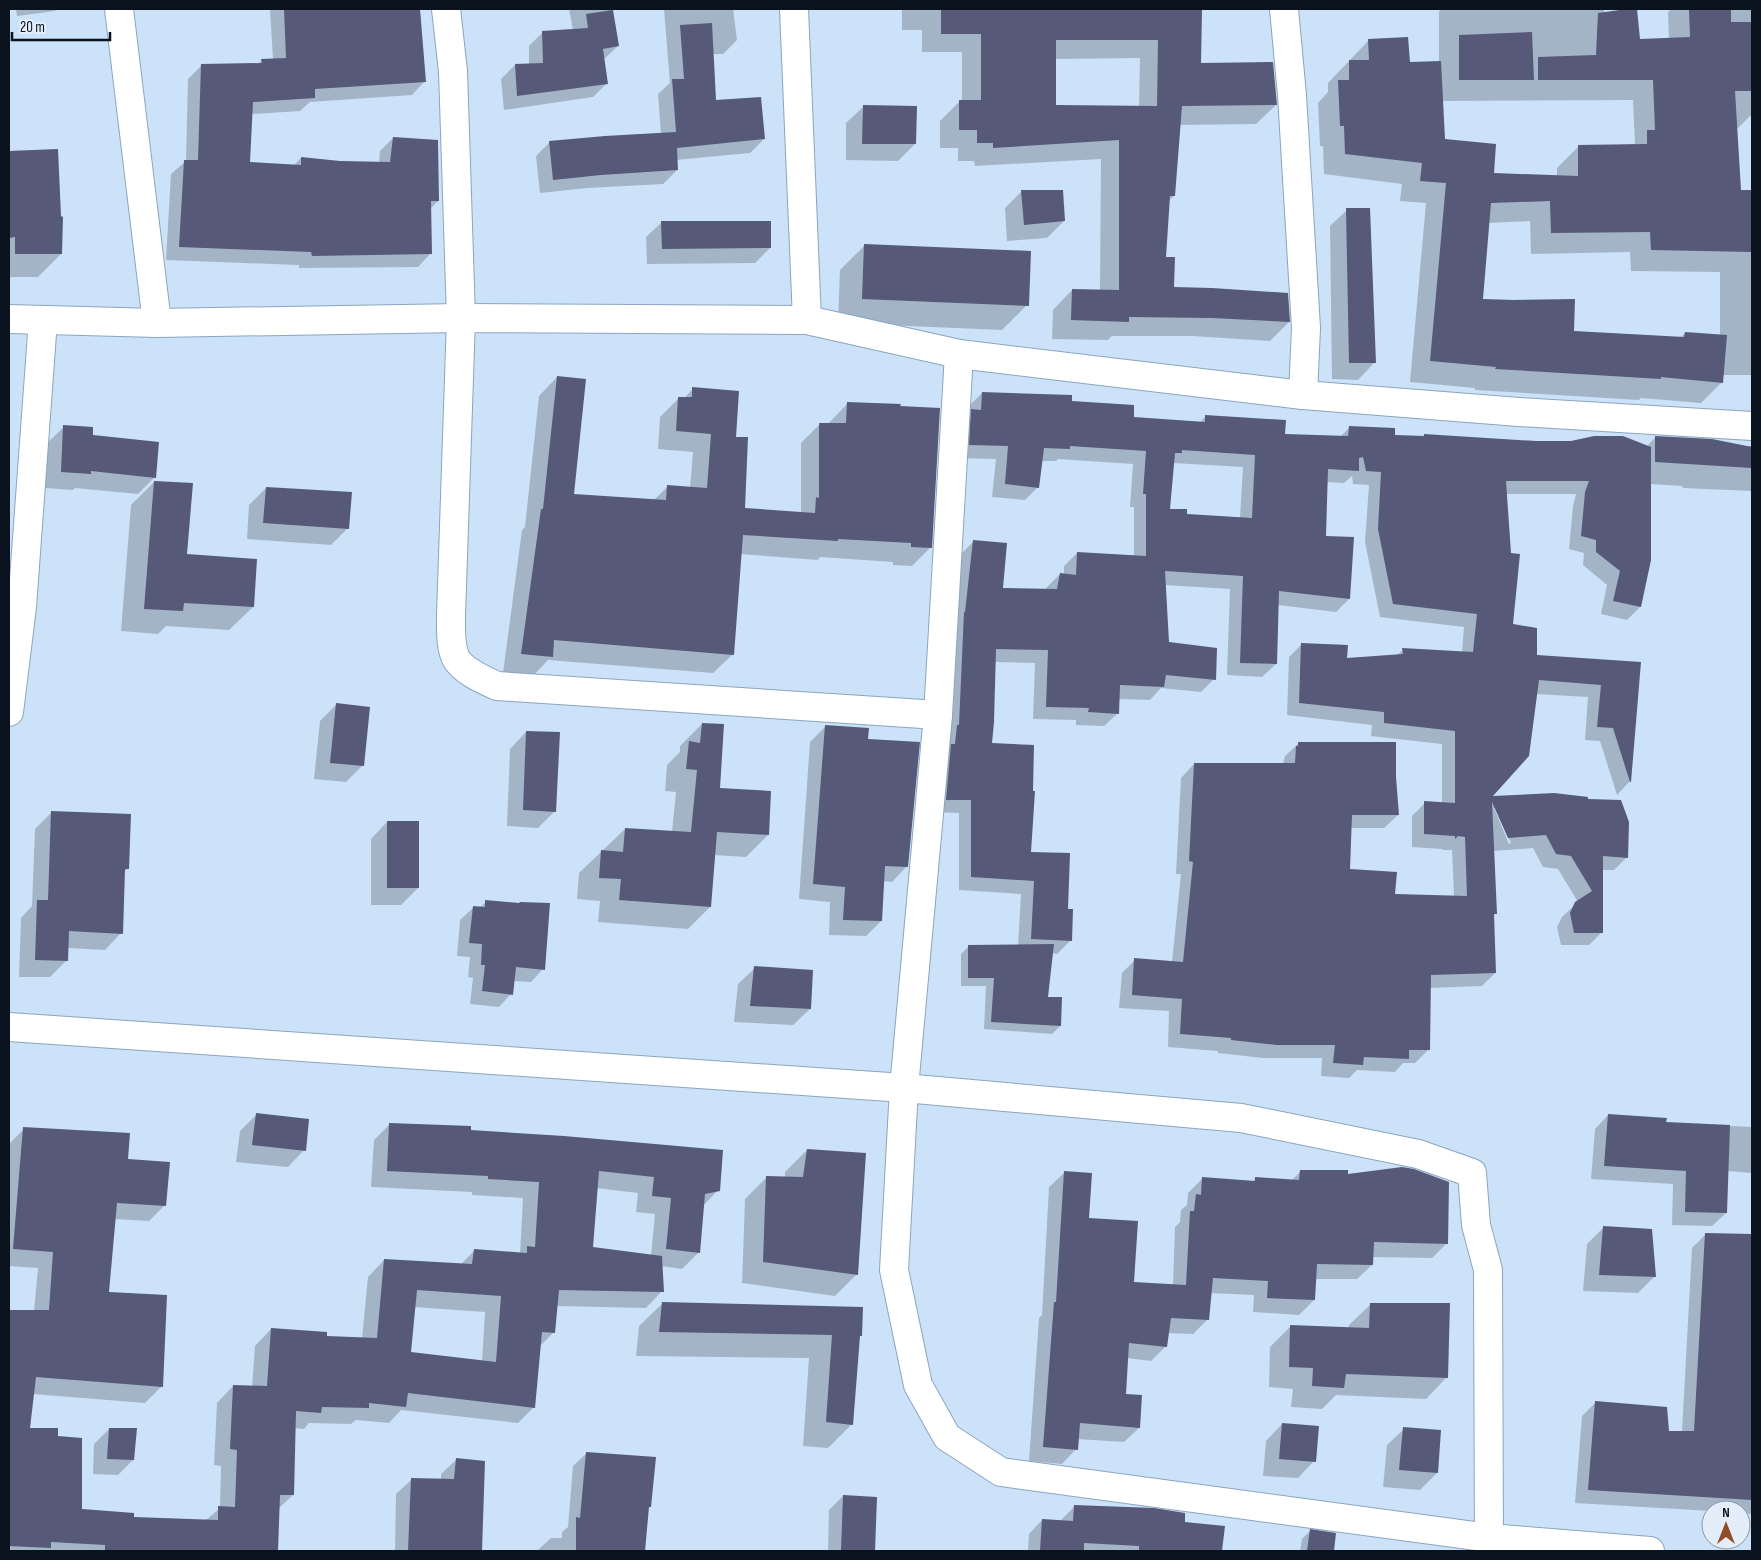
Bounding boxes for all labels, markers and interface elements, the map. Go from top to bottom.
scale bar [12,10,110,42]
text: 20 m [20,18,45,37]
north arrow [1701,1500,1751,1550]
text: N [1722,1504,1730,1521]

